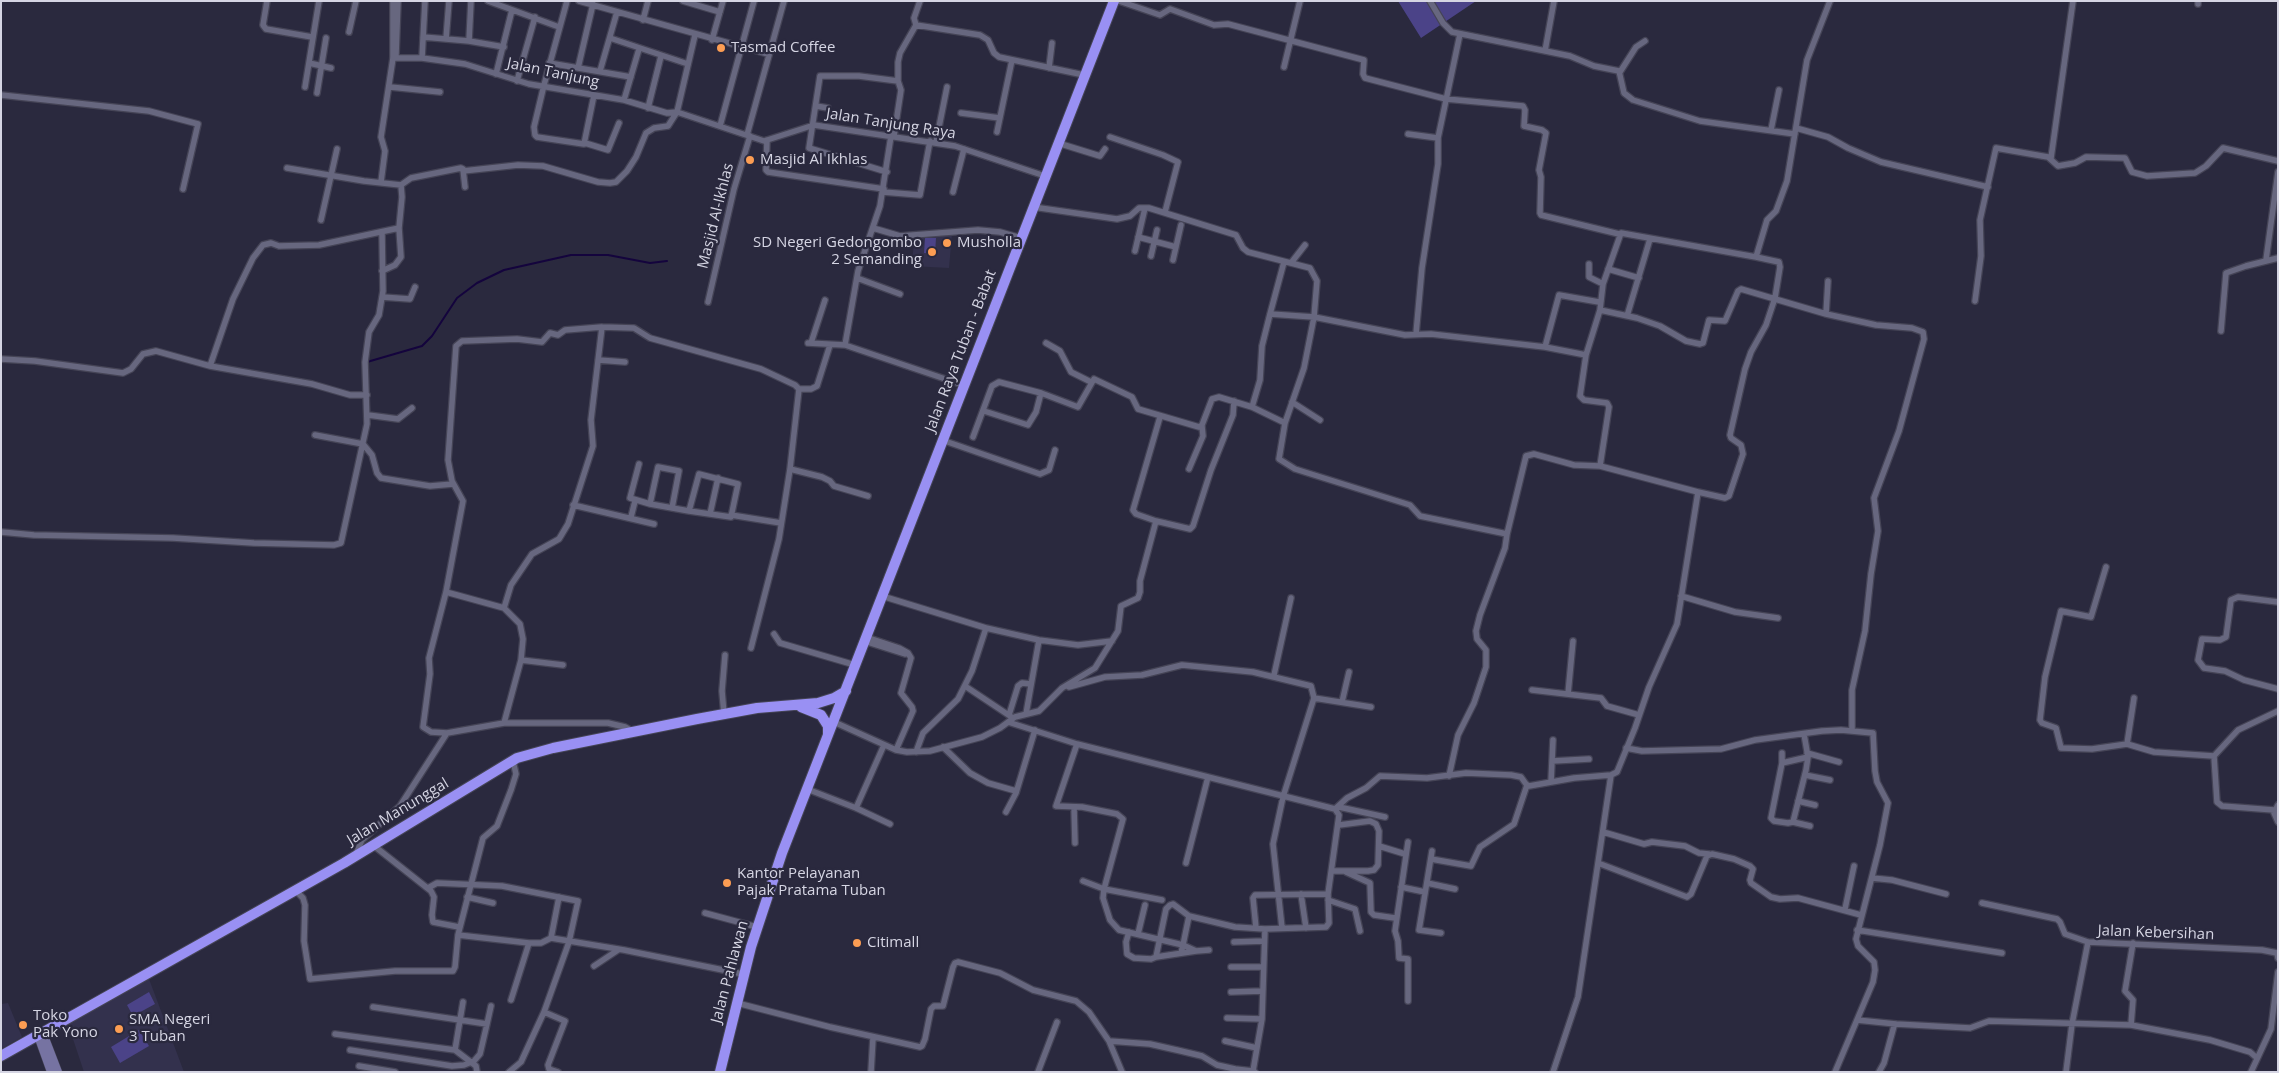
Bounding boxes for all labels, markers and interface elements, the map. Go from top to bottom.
place label: Tasmad Coffee [731,39,835,57]
marker: Tasmad Coffee [715,42,727,54]
street label: Jalan Tanjung [505,54,601,92]
street label: Jalan Tanjung Raya [825,105,957,143]
place label: Masjid Al Ikhlas [760,151,867,169]
marker: Masjid Al Ikhlas [744,154,756,166]
street label: Masjid Al-Ikhlas [694,161,738,271]
place label: SD Negeri Gedongombo 2 Semanding [753,234,922,269]
place label: Musholla [957,234,1021,252]
marker: Musholla [941,237,953,249]
marker: SD Negeri Gedongombo 2 Semanding [926,246,938,258]
street label: Jalan Raya Tuban - Babat [922,267,1000,435]
street label: Jalan Manunggal [344,775,452,849]
place label: Kantor Pelayanan Pajak Pratama Tuban [737,865,886,900]
marker: Kantor Pelayanan Pajak Pratama Tuban [721,877,733,889]
street label: Jalan Pahlawan [708,919,752,1025]
street label: Jalan Kebersihan [2097,922,2215,944]
place label: Citimall [867,934,919,952]
marker: Citimall [851,937,863,949]
place label: Toko Pak Yono [33,1007,98,1042]
place label: SMA Negeri 3 Tuban [129,1011,210,1046]
marker: Toko Pak Yono [17,1019,29,1031]
marker: SMA Negeri 3 Tuban [113,1023,125,1035]

